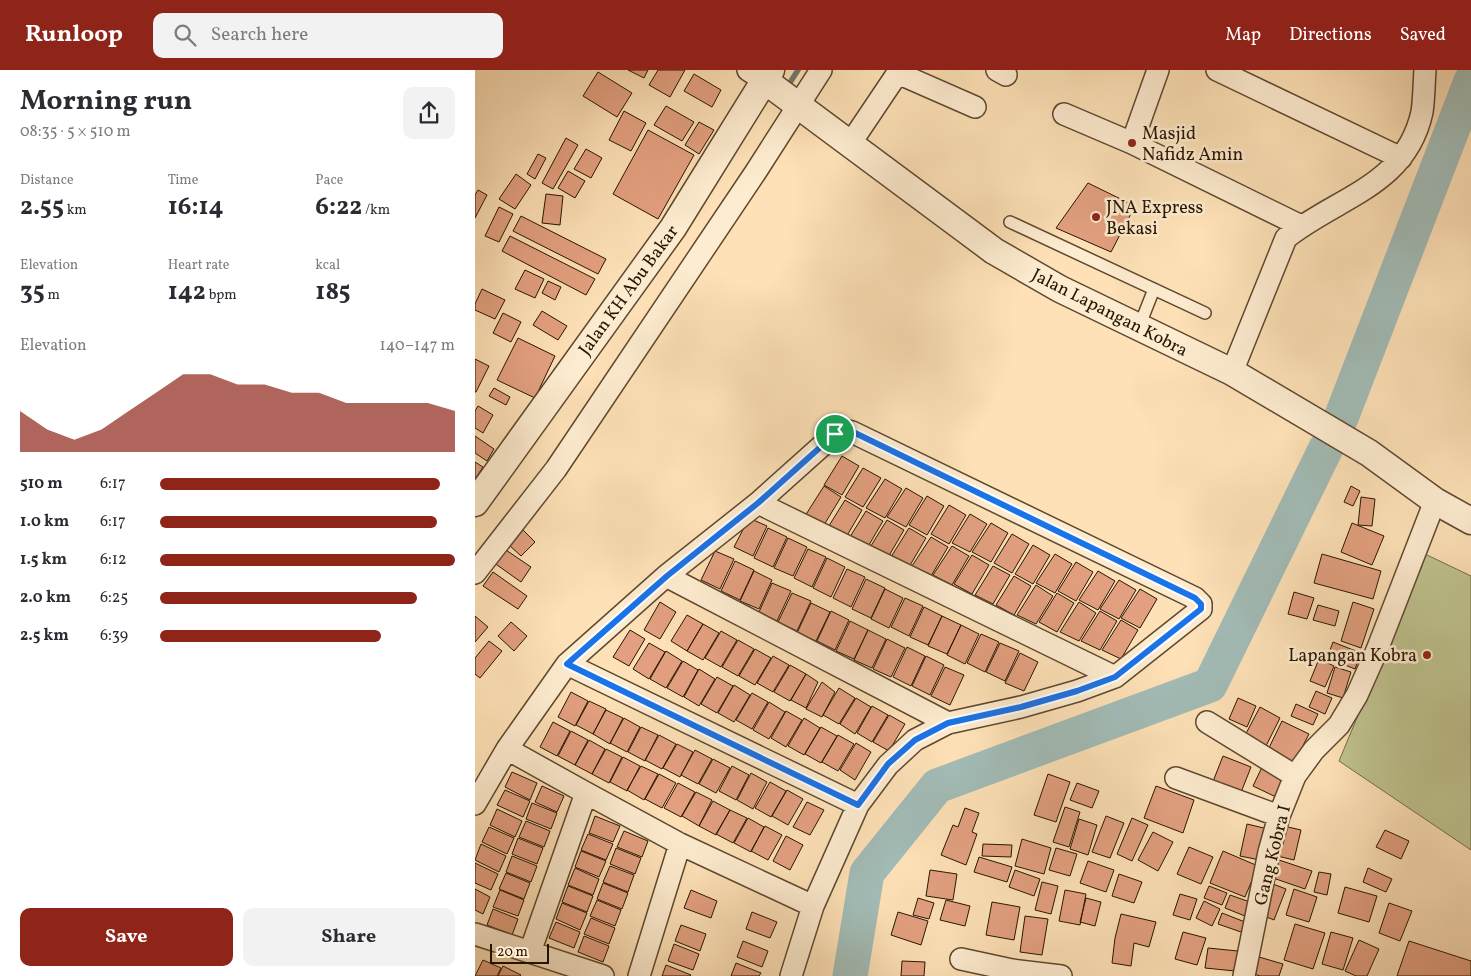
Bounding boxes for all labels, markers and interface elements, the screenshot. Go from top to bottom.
search box [153,13,503,58]
text: Runloop [25,18,123,52]
icon: search [171,21,199,49]
text: Search here [211,22,308,48]
text: Map [1225,23,1261,48]
text: Directions [1289,23,1372,48]
text: Saved [1400,23,1446,48]
text: Morning run [20,82,192,121]
button: share [403,87,455,139]
text: 08:35 · 5 × 510 m [20,121,131,143]
place label: Masjid Nafidz Amin [1142,122,1243,168]
marker: Masjid Nafidz Amin [1126,137,1138,149]
text: Distance [20,171,74,190]
text: Time [168,171,198,190]
text: Pace [315,171,343,190]
text: 2.55 [20,190,64,225]
text: 16:14 [168,190,224,225]
text: 6:22 [315,190,362,225]
place label: JNA Express Bekasi [1106,196,1203,242]
text: km [64,201,87,220]
text: /km [362,201,390,220]
marker: JNA Express Bekasi [1090,211,1102,223]
street label: Jalan KH Abu Bakar [573,220,685,361]
text: Elevation [20,256,78,275]
text: Heart rate [168,256,229,275]
text: kcal [315,256,340,275]
street label: Jalan Lapangan Kobra [1027,263,1192,364]
text: 35 [20,275,45,310]
text: 142 [168,275,206,310]
text: 185 [315,275,351,310]
text: m [45,286,60,305]
text: bpm [206,286,237,305]
text: Elevation [20,335,87,357]
text: 140–147 m [380,335,455,357]
pin [814,413,856,455]
icon: arrive [821,420,849,448]
text: 510 m [20,473,63,495]
text: 6:17 [100,473,126,495]
text: 1.0 km [20,511,69,533]
text: 6:17 [100,511,126,533]
text: 1.5 km [20,549,67,571]
text: 6:12 [100,549,127,571]
text: 2.0 km [20,587,71,609]
text: 6:25 [100,587,128,609]
text: 2.5 km [20,625,69,647]
text: 6:39 [100,625,128,647]
place label: Lapangan Kobra [1288,644,1417,669]
marker: Lapangan Kobra [1421,649,1433,661]
street label: Gang Kobra I [1249,802,1298,908]
button: Save [20,908,233,966]
button: Share [243,908,455,966]
scale bar [490,941,549,964]
text: 20 m [497,943,528,962]

